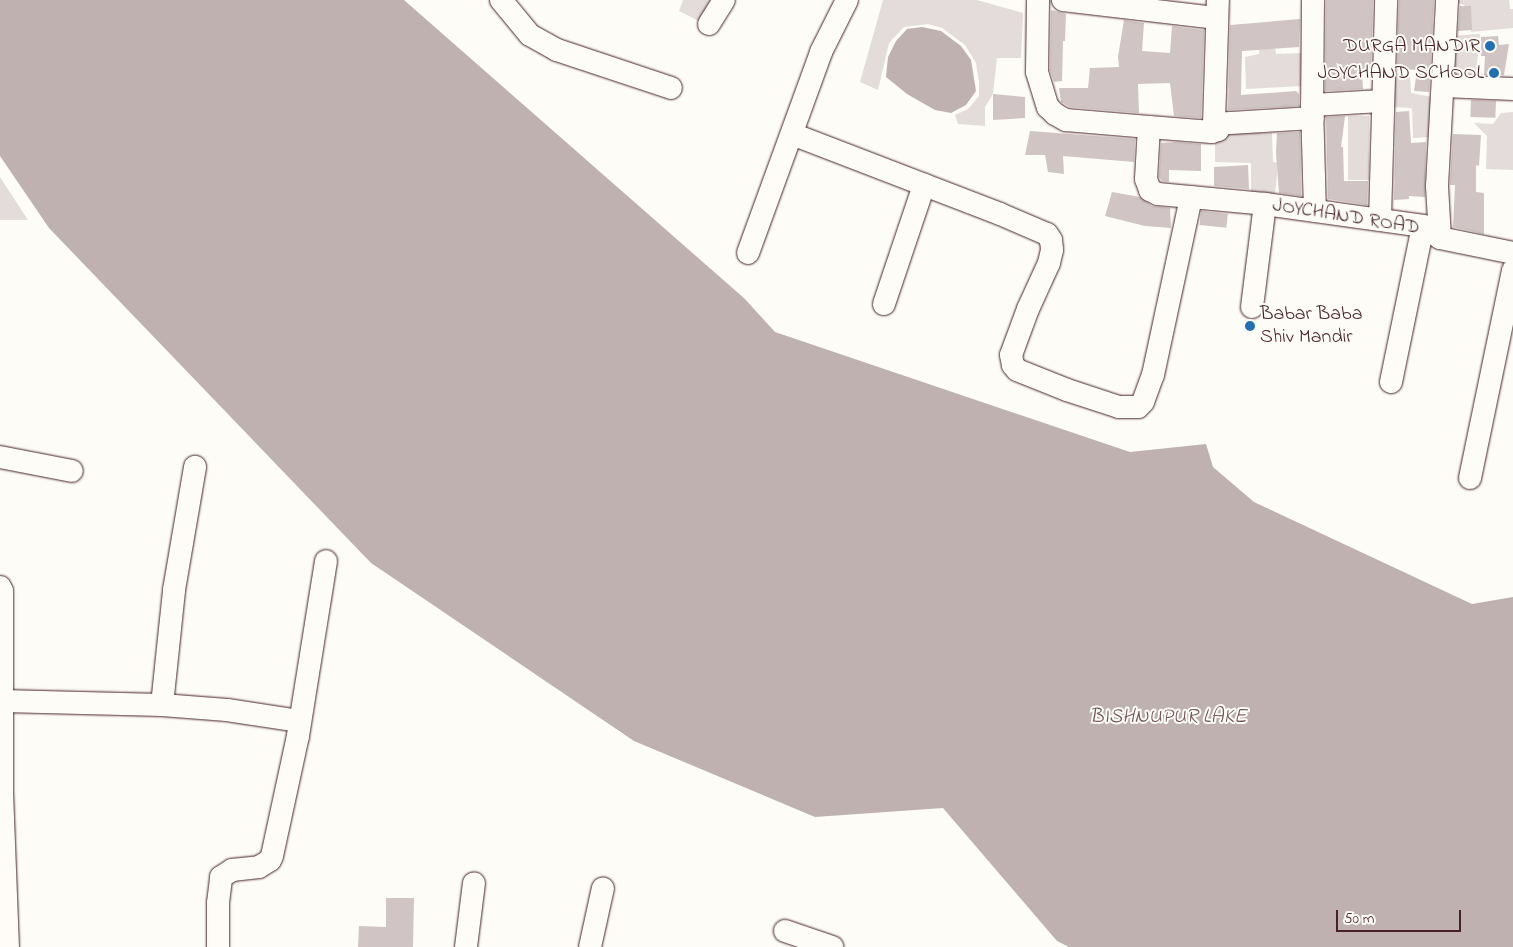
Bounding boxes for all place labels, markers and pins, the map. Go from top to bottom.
place label: DURGA MANDIR [1343,34,1480,58]
marker: DURGA MANDIR [1484,40,1496,52]
place label: JOYCHAND SCHOOL [1318,61,1484,85]
marker: JOYCHAND SCHOOL [1488,67,1500,79]
place label: Babar Baba Shiv Mandir [1260,302,1362,349]
marker: Babar Baba Shiv Mandir [1244,320,1256,332]

